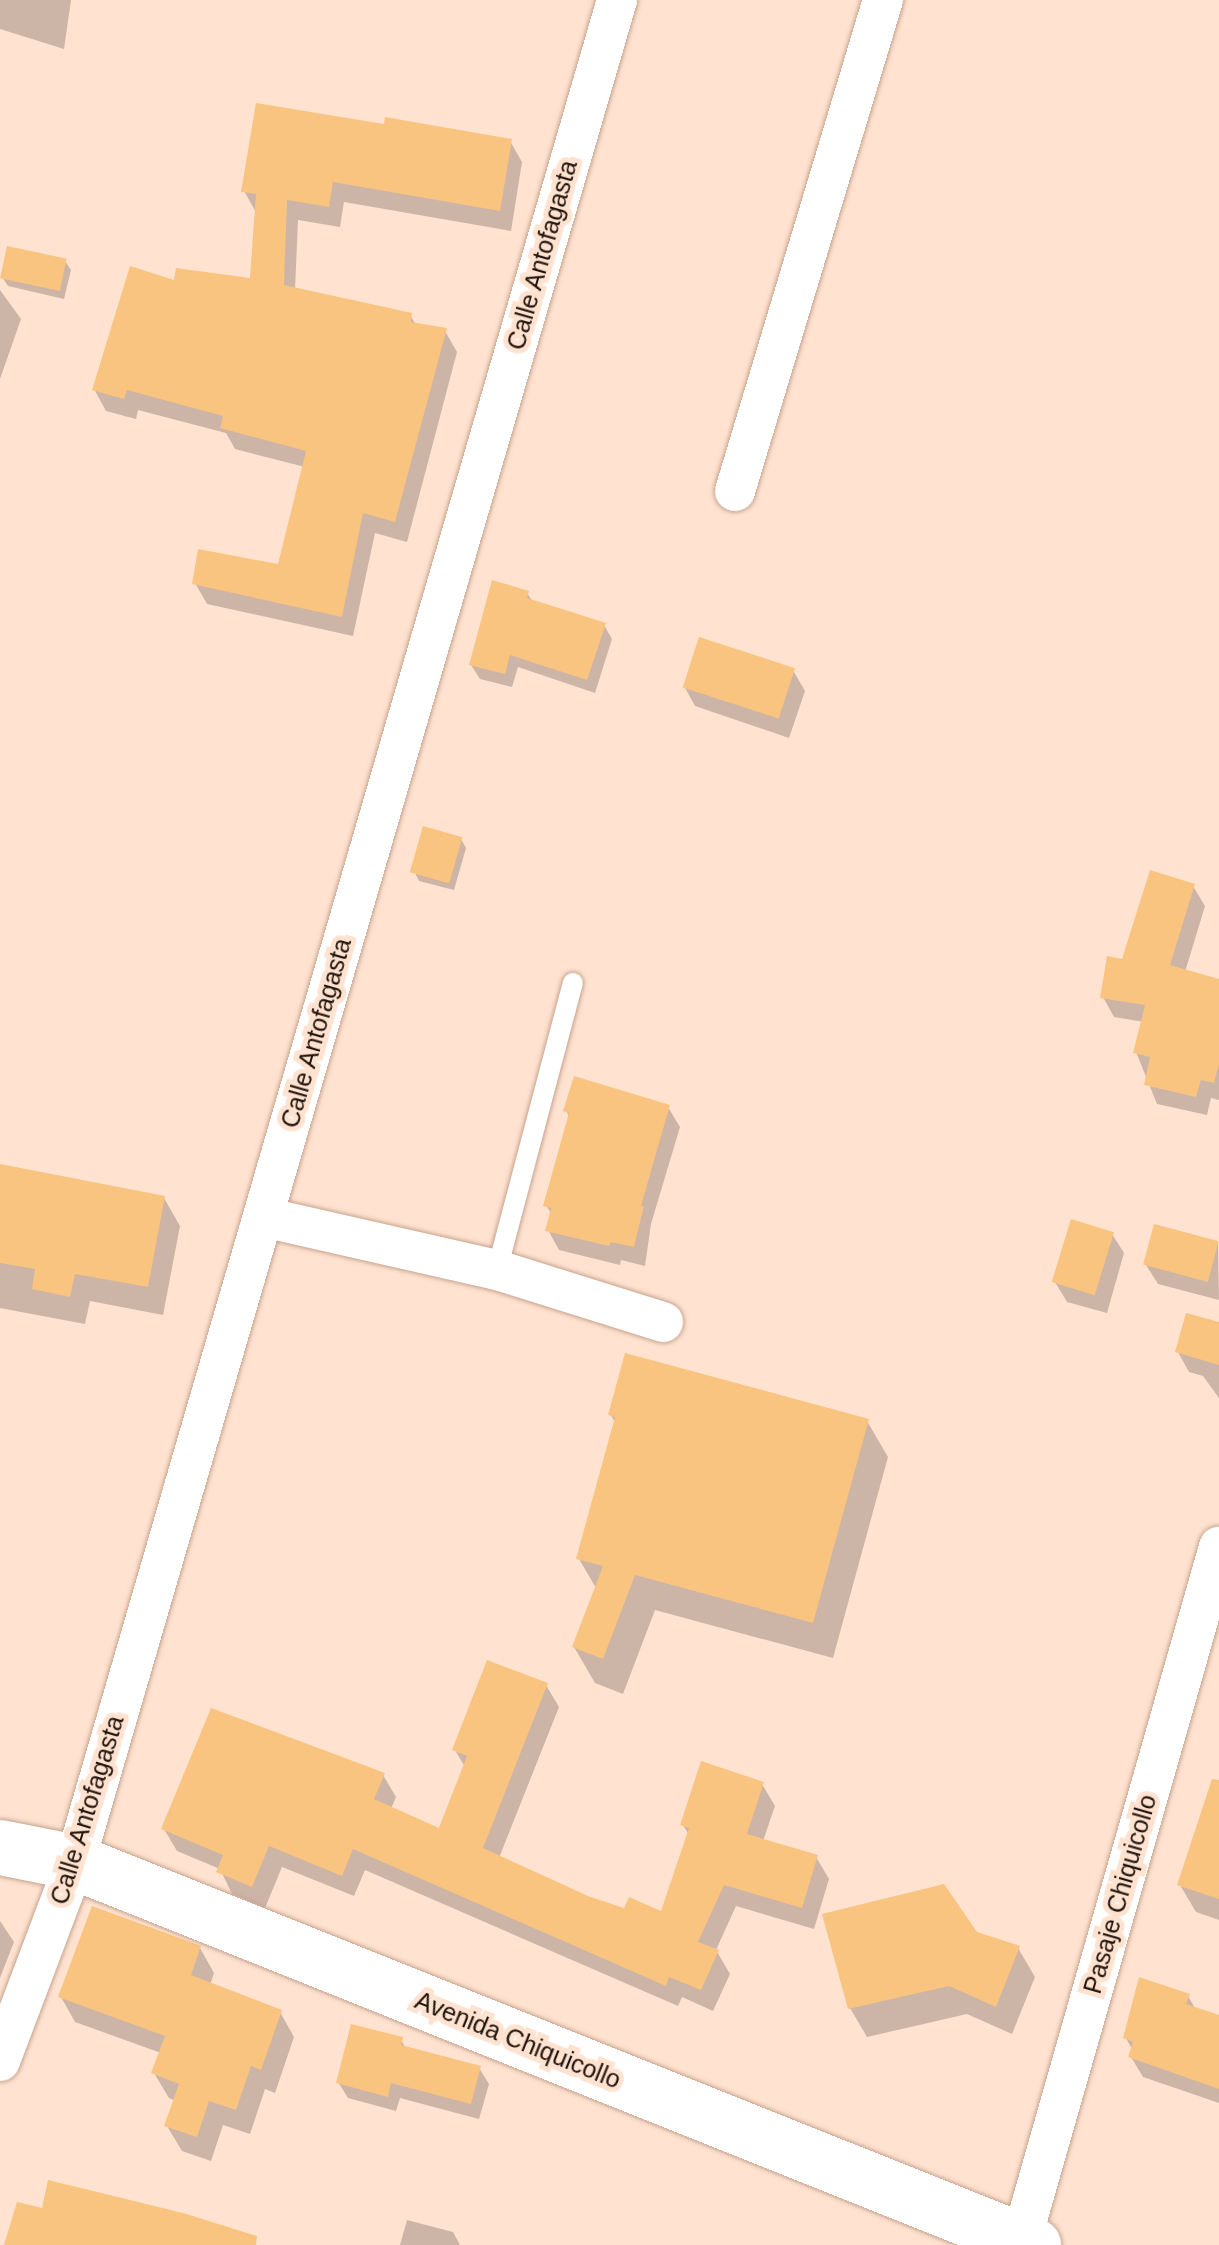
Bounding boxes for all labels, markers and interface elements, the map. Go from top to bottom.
street label: Calle Antofagasta [500,156,584,354]
street label: Calle Antofagasta [274,934,358,1132]
street label: Calle Antofagasta [44,1711,130,1909]
street label: Pasaje Chiquicollo [1077,1791,1163,1997]
street label: Avenida Chiquicollo [411,1985,625,2095]

